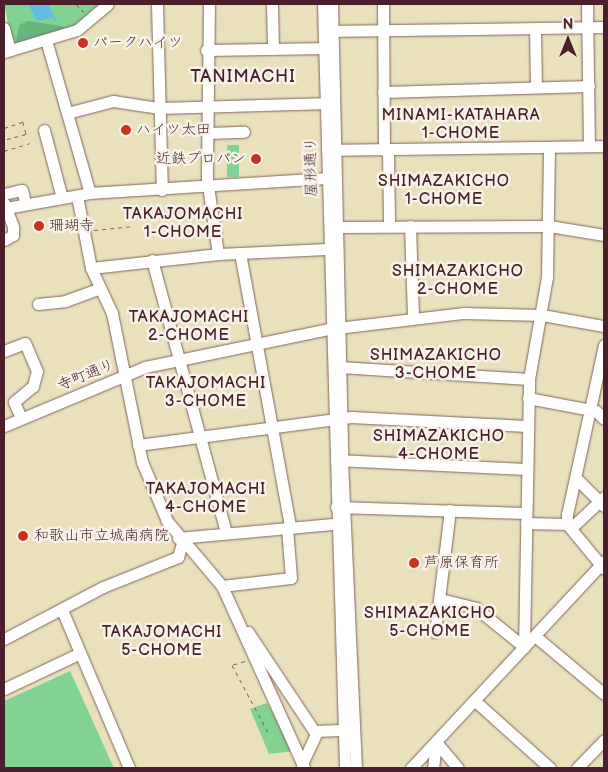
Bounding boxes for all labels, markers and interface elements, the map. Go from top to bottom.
north arrow [543,15,593,65]
text: N [563,16,573,33]
place label: パークハイツ [93,34,183,52]
marker: パークハイツ [77,37,89,49]
district label: TANIMACHI [189,66,297,88]
district label: MINAMI-KATAHARA 1-CHOME [380,106,542,144]
place label: ハイツ太田 [136,121,211,139]
marker: ハイツ太田 [120,124,132,136]
street label: 屋形通り [301,137,321,197]
place label: 近鉄プロパン [156,150,246,168]
marker: 近鉄プロパン [250,153,262,165]
district label: SHIMAZAKICHO 1-CHOME [376,172,512,210]
district label: TAKAJOMACHI 1-CHOME [121,205,245,243]
place label: 珊瑚寺 [49,217,94,235]
marker: 珊瑚寺 [33,220,45,232]
district label: SHIMAZAKICHO 2-CHOME [390,262,526,300]
district label: TAKAJOMACHI 2-CHOME [127,308,251,346]
district label: SHIMAZAKICHO 3-CHOME [368,346,504,384]
street label: 寺町通り [55,355,117,395]
district label: TAKAJOMACHI 3-CHOME [144,374,268,412]
district label: SHIMAZAKICHO 4-CHOME [371,427,507,465]
district label: TAKAJOMACHI 4-CHOME [144,480,268,518]
place label: 和歌山市立城南病院 [34,527,169,545]
marker: 和歌山市立城南病院 [16,529,30,543]
place label: 芦原保育所 [424,554,499,572]
marker: 芦原保育所 [408,557,420,569]
district label: SHIMAZAKICHO 5-CHOME [362,604,498,642]
district label: TAKAJOMACHI 5-CHOME [100,623,224,661]

